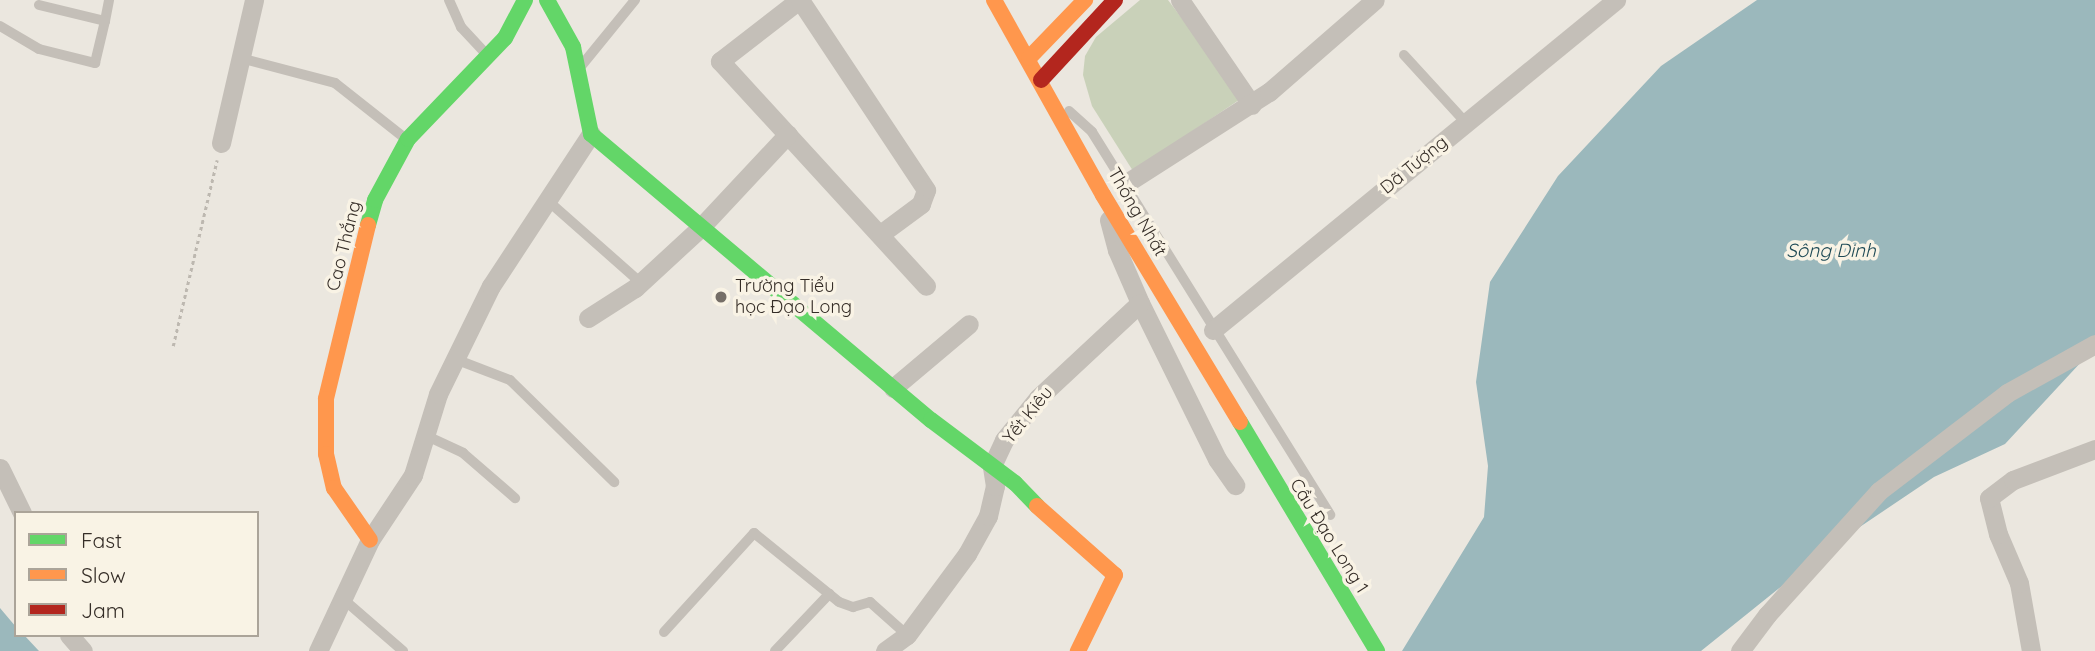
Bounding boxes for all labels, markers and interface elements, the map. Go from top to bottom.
street label: Dã Tượng [1376,131,1452,199]
street label: Thống Nhất [1103,164,1171,260]
street label: Cao Thắng [322,199,366,293]
water label: Sông Dinh [1786,240,1876,262]
place label: Trường Tiểu học Đạo Long [735,276,852,318]
marker: Trường Tiểu học Đạo Long [713,289,729,305]
street label: Yết Kiêu [999,382,1057,448]
street label: Cầu Đạo Long 1 [1285,475,1373,597]
legend [14,511,259,637]
text: Fast [81,527,122,553]
text: Slow [81,562,126,588]
text: Jam [81,597,125,623]

